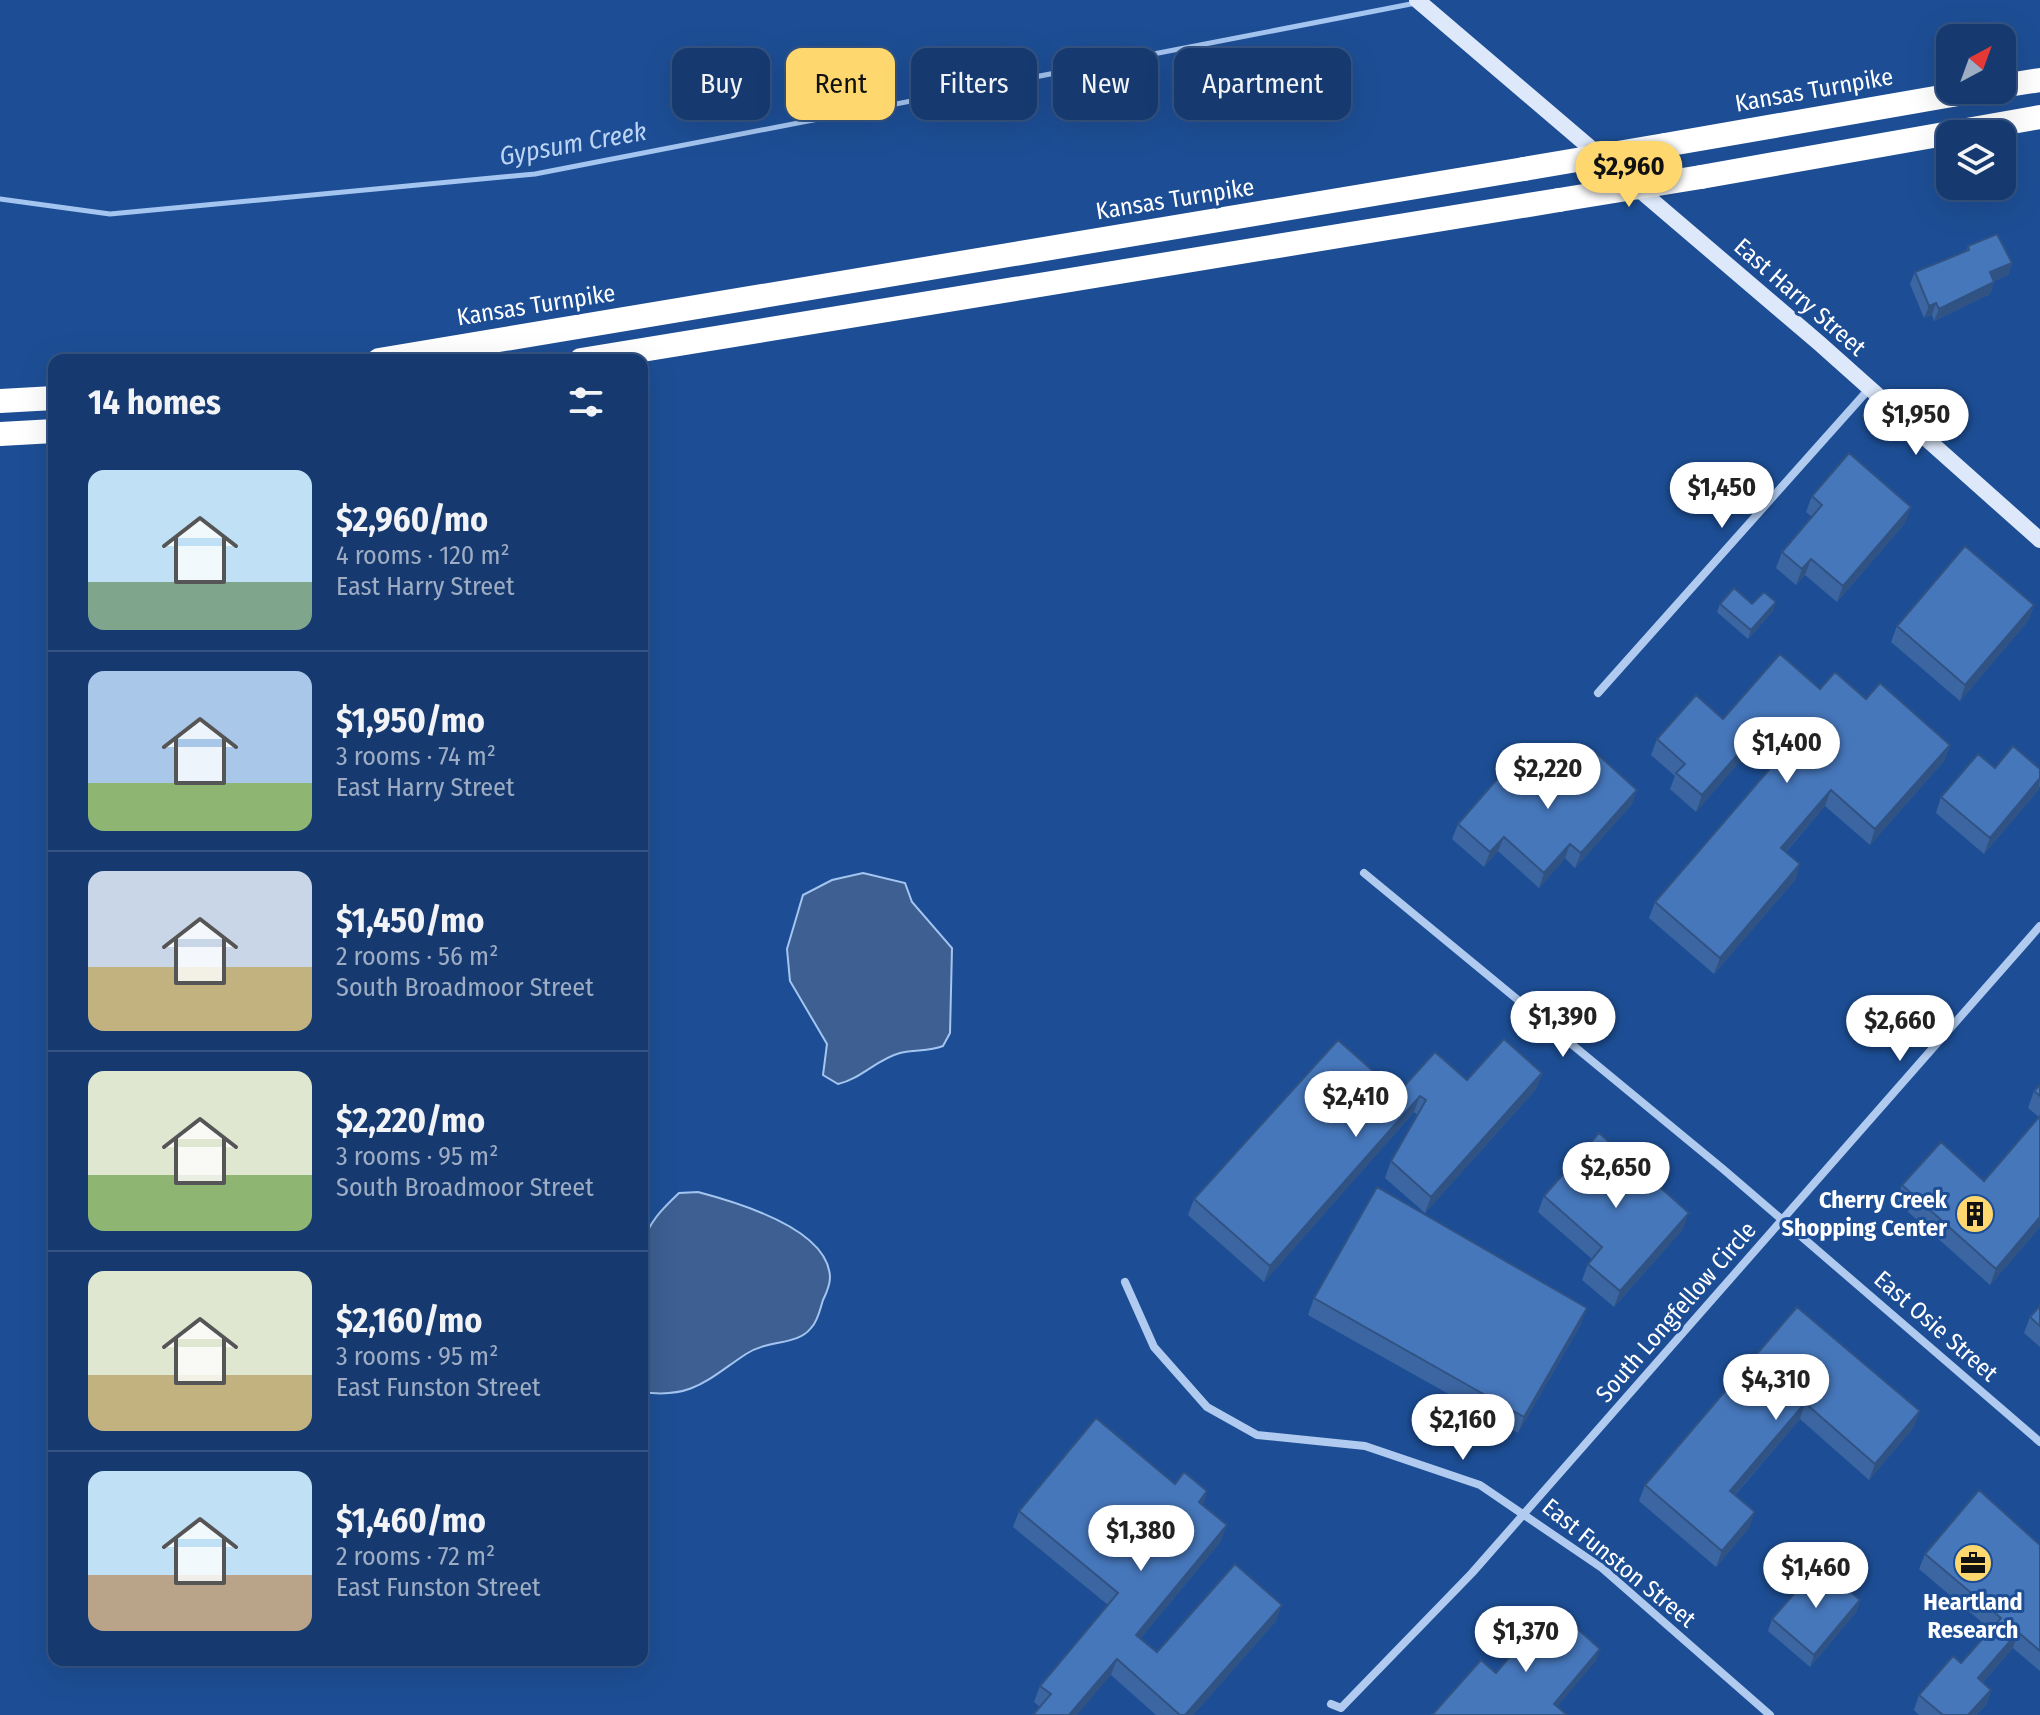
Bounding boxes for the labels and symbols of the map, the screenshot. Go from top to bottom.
north arrow [1936,24,2016,104]
street label: Kansas Turnpike [1733,62,1895,118]
water label: Gypsum Creek [497,116,649,172]
pin: $2,960 [1564,141,1694,209]
street label: Kansas Turnpike [1094,173,1256,225]
street label: East Harry Street [1729,232,1871,362]
street label: Kansas Turnpike [455,279,617,331]
pin: $1,950 [1851,389,1981,457]
pin: $1,450 [1657,462,1787,530]
pin: $1,400 [1722,717,1852,785]
pin: $2,220 [1483,743,1613,811]
pin: $1,390 [1498,991,1628,1059]
pin: $2,660 [1835,995,1965,1063]
pin: $2,410 [1291,1071,1421,1139]
pin: $2,650 [1551,1142,1681,1210]
place label: Cherry Creek Shopping Center [1782,1186,1948,1242]
building icon: Cherry Creek Shopping Center [1954,1193,1996,1235]
street label: South Longfellow Circle [1590,1216,1762,1408]
street label: East Osie Street [1869,1265,2003,1387]
pin: $4,310 [1711,1354,1841,1422]
pin: $2,160 [1398,1394,1528,1462]
street label: East Funston Street [1537,1493,1701,1633]
pin: $1,380 [1076,1505,1206,1573]
pin: $1,460 [1751,1542,1881,1610]
office icon: Heartland Research [1952,1542,1994,1584]
place label: Heartland Research [1923,1588,2023,1644]
pin: $1,370 [1461,1606,1591,1674]

